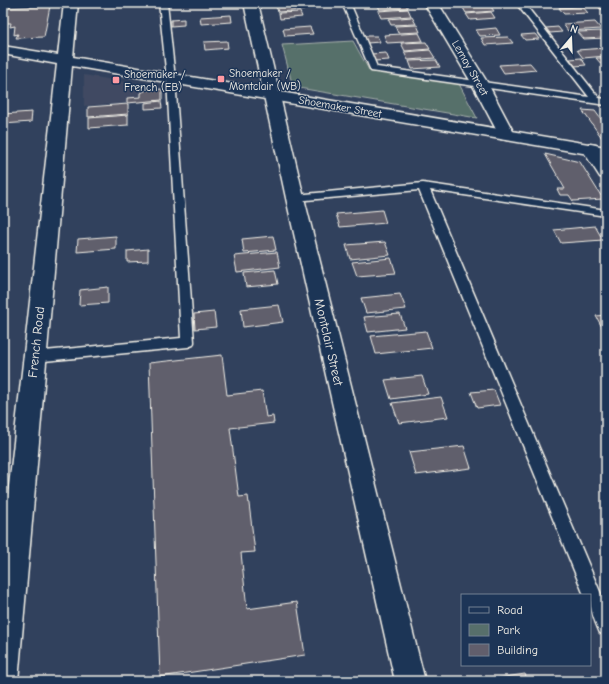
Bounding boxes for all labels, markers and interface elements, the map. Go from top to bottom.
north arrow [551,18,591,58]
text: N [569,22,580,36]
street label: Lemay Street [449,38,491,99]
place label: Shoemaker / Montclair (WB) [229,67,301,93]
place label: Shoemaker / French (EB) [124,68,186,94]
marker: Shoemaker / Montclair (WB) [216,74,226,84]
marker: Shoemaker / French (EB) [111,75,121,85]
street label: Shoemaker Street [297,93,383,121]
street label: Montclair Street [312,297,347,388]
street label: French Road [25,306,47,378]
legend [461,594,591,666]
text: Road [497,603,523,617]
text: Park [497,623,520,637]
text: Building [497,643,538,657]

